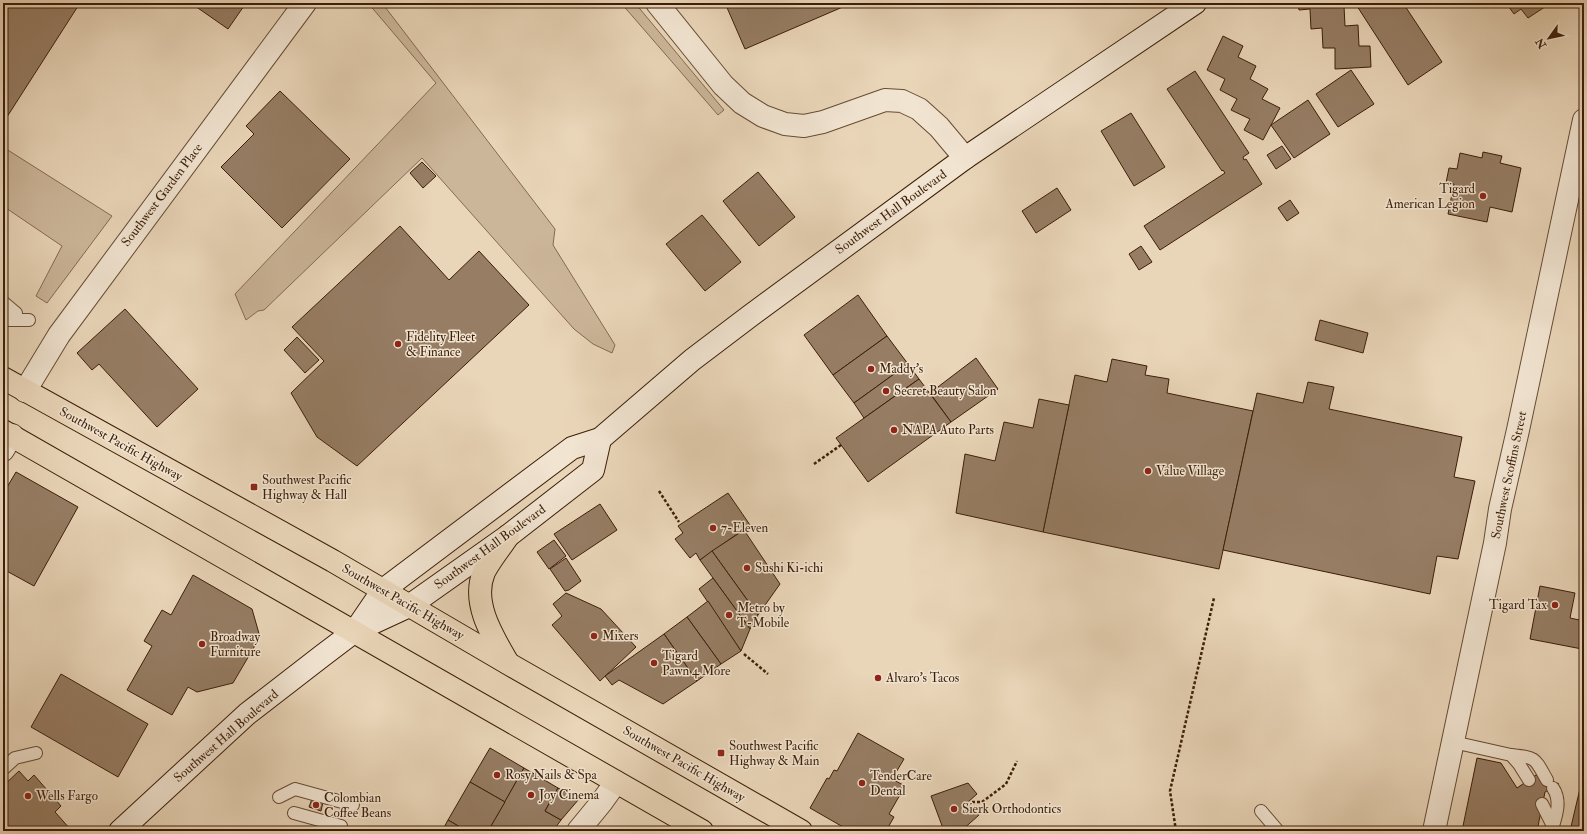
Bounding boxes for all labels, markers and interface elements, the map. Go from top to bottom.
north arrow [1529,18,1569,58]
text: N [1532,35,1550,52]
street label: Southwest Garden Place [118,140,206,250]
street label: Southwest Hall Boulevard [832,166,950,258]
place label: Tigard American Legion [1384,181,1476,212]
marker: Tigard American Legion [1478,191,1488,201]
place label: Fidelity Fleet & Finance [406,329,475,360]
marker: Fidelity Fleet & Finance [393,339,403,349]
place label: Maddy's [879,361,924,378]
marker: Maddy's [866,364,876,374]
place label: Secret Beauty Salon [894,383,997,400]
marker: Secret Beauty Salon [881,386,891,396]
street label: Southwest Pacific Highway [56,403,186,486]
street label: Southwest Scoffins Street [1488,410,1530,540]
place label: NAPA Auto Parts [902,422,995,438]
marker: NAPA Auto Parts [889,425,899,435]
place label: Value Village [1156,463,1225,479]
marker: Value Village [1143,466,1153,476]
place label: Southwest Pacific Highway & Hall [262,472,352,504]
marker: Southwest Pacific Highway & Hall [249,482,259,492]
street label: Southwest Hall Boulevard [431,501,549,593]
place label: 7-Eleven [721,520,768,536]
marker: 7-Eleven [708,523,718,533]
street label: Southwest Pacific Highway [339,560,467,645]
place label: Sushi Ki-ichi [755,560,824,576]
marker: Sushi Ki-ichi [742,563,752,573]
place label: Tigard Tax [1489,597,1547,613]
place label: Metro by T-Mobile [737,600,790,631]
marker: Tigard Tax [1550,600,1560,610]
marker: Metro by T-Mobile [724,610,734,620]
place label: Mixers [602,628,639,644]
place label: Broadway Furniture [210,629,261,660]
marker: Mixers [589,631,599,641]
marker: Broadway Furniture [197,639,207,649]
place label: Tigard Pawn 4 More [662,648,731,679]
marker: Tigard Pawn 4 More [649,658,659,668]
place label: Alvaro's Tacos [885,670,960,686]
marker: Alvaro's Tacos [873,673,883,683]
street label: Southwest Hall Boulevard [170,686,282,786]
street label: Southwest Pacific Highway [620,722,748,807]
place label: Southwest Pacific Highway & Main [729,738,820,770]
marker: Southwest Pacific Highway & Main [716,748,726,758]
place label: Rosy Nails & Spa [505,767,597,784]
place label: TenderCare Dental [870,768,932,799]
marker: Rosy Nails & Spa [492,770,502,780]
marker: TenderCare Dental [857,778,867,788]
place label: Joy Cinema [538,787,600,804]
place label: Wells Fargo [35,788,98,804]
place label: Colombian Coffee Beans [324,790,392,821]
marker: Joy Cinema [526,790,536,800]
marker: Wells Fargo [23,791,33,801]
marker: Colombian Coffee Beans [311,800,321,810]
place label: Sierk Orthodontics [962,801,1062,817]
marker: Sierk Orthodontics [949,804,959,814]

